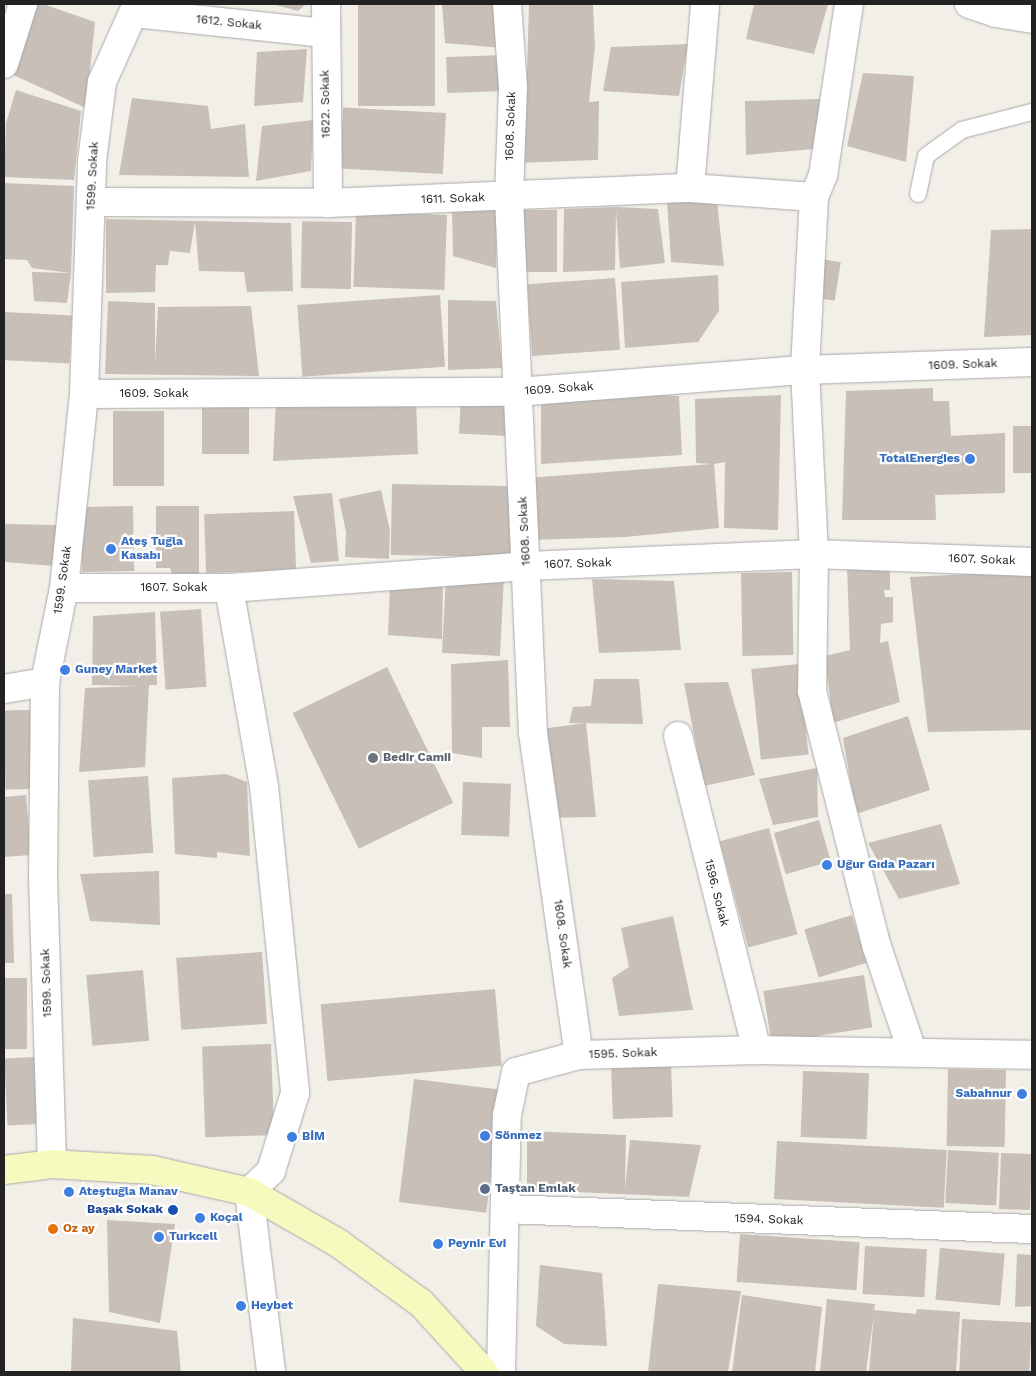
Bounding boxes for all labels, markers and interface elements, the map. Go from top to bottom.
street label: 1612. Sokak [195,12,263,34]
street label: 1622. Sokak [318,70,334,138]
street label: 1608. Sokak [503,91,519,161]
street label: 1599. Sokak [84,141,102,211]
street label: 1611. Sokak [421,191,485,207]
street label: 1609. Sokak [928,357,998,373]
street label: 1609. Sokak [524,379,594,399]
street label: 1609. Sokak [119,387,189,401]
place label: TotalEnergies [879,452,960,466]
marker: TotalEnergies [964,453,976,465]
street label: 1608. Sokak [516,496,534,566]
place label: Ateş Tuğla Kasabı [121,535,183,563]
marker: Ateş Tuğla Kasabı [105,543,117,555]
street label: 1599. Sokak [51,545,75,615]
street label: 1607. Sokak [948,552,1016,568]
street label: 1607. Sokak [544,556,612,572]
street label: 1607. Sokak [140,581,208,595]
place label: Guney Market [75,663,158,677]
marker: Guney Market [59,664,71,676]
place label: Bedir Camii [383,751,451,765]
marker: Bedir Camii [367,752,379,764]
street label: 1596. Sokak [701,858,731,928]
place label: Uğur Gıda Pazarı [837,858,935,872]
marker: Uğur Gıda Pazarı [821,859,833,871]
street label: 1608. Sokak [550,899,574,969]
street label: 1599. Sokak [39,948,55,1018]
street label: 1595. Sokak [589,1046,657,1062]
place label: Sabahnur [955,1087,1012,1101]
marker: Sabahnur [1016,1088,1028,1100]
place label: Sönmez [495,1129,542,1143]
place label: BİM [302,1130,325,1144]
marker: Sönmez [479,1130,491,1142]
marker: BİM [286,1131,298,1143]
place label: Taştan Emlak [495,1182,576,1196]
marker: Taştan Emlak [479,1183,491,1195]
place label: Ateştuğla Manav [79,1185,178,1199]
marker: Ateştuğla Manav [63,1186,75,1198]
place label: Başak Sokak [87,1203,163,1217]
marker: Başak Sokak [167,1204,179,1216]
place label: Koçal [210,1211,243,1225]
marker: Koçal [194,1212,206,1224]
street label: 1594. Sokak [734,1212,804,1228]
place label: Oz ay [63,1222,95,1236]
marker: Oz ay [47,1223,59,1235]
place label: Turkcell [169,1230,217,1244]
marker: Turkcell [153,1231,165,1243]
place label: Peynir Evi [448,1237,506,1251]
marker: Peynir Evi [432,1238,444,1250]
place label: Heybet [251,1299,293,1313]
marker: Heybet [235,1300,247,1312]

